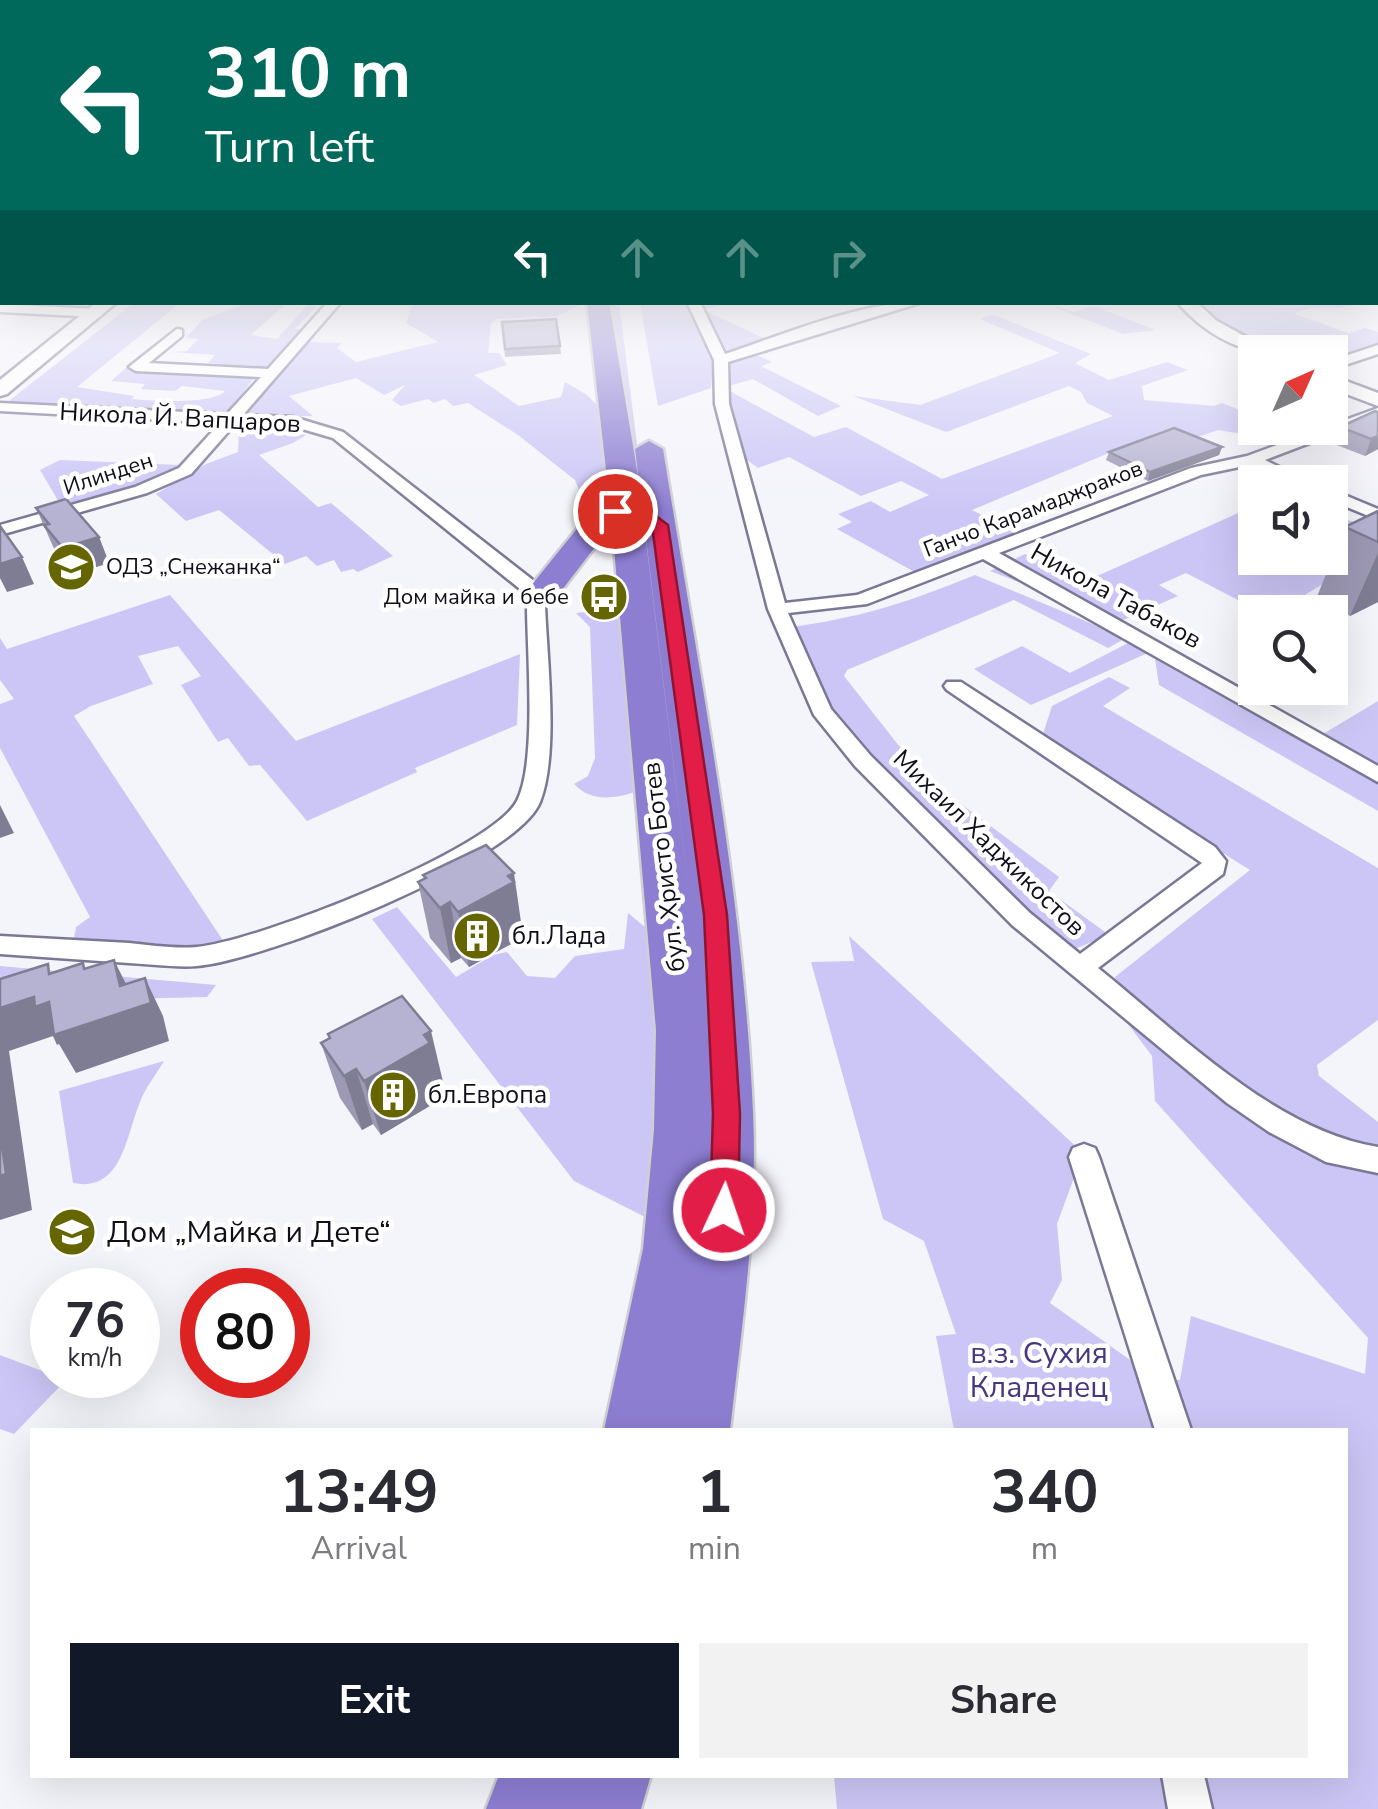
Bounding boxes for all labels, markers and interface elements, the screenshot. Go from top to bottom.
text: 310 m [205,26,411,122]
icon: left [40,40,170,170]
text: Turn left [205,117,374,178]
icon: left [505,230,560,285]
icon: ahead [610,230,665,285]
icon: ahead [715,230,770,285]
icon: right [820,230,875,285]
north arrow [1238,335,1348,445]
map controls [1238,335,1348,705]
street label: Никола Й. Вапцаров [58,395,302,441]
street label: Илинден [59,445,157,503]
street label: Ганчо Карамаджраков [919,453,1147,565]
button: sound [1238,465,1348,575]
pin [573,469,658,554]
icon: arrive [588,484,643,539]
street label: Никола Табаков [1025,535,1207,657]
school or university icon: ОДЗ „Снежанка“ [45,541,97,593]
place label: ОДЗ „Снежанка“ [106,552,281,582]
bus stop icon: Дом майка и бебе [578,571,630,623]
place label: Дом майка и бебе [384,582,569,612]
button: search [1238,595,1348,705]
street label: Михаил Хаджикостов [886,742,1092,944]
street label: бул. Христо Ботев [634,760,694,974]
building icon: бл.Лада [451,910,503,962]
place label: бл.Лада [512,919,606,953]
building icon: бл.Европа [367,1069,419,1121]
place label: бл.Европа [428,1078,547,1112]
position arrow [672,1158,776,1262]
school or university icon: Дом „Майка и Дете“ [46,1206,98,1258]
place label: Дом „Майка и Дете“ [107,1212,391,1253]
speed limit sign: 80 [180,1268,310,1398]
text: 76 [65,1286,125,1355]
park label: в.з. Сухия Кладенец [970,1333,1108,1408]
text: km/h [67,1341,123,1375]
text: 13:49 [280,1451,438,1533]
text: 1 [696,1451,732,1533]
text: 340 [990,1451,1098,1533]
text: Arrival [311,1527,407,1570]
text: min [688,1527,741,1570]
text: m [1031,1527,1058,1570]
button: Exit [70,1643,679,1758]
button: Share [699,1643,1308,1758]

